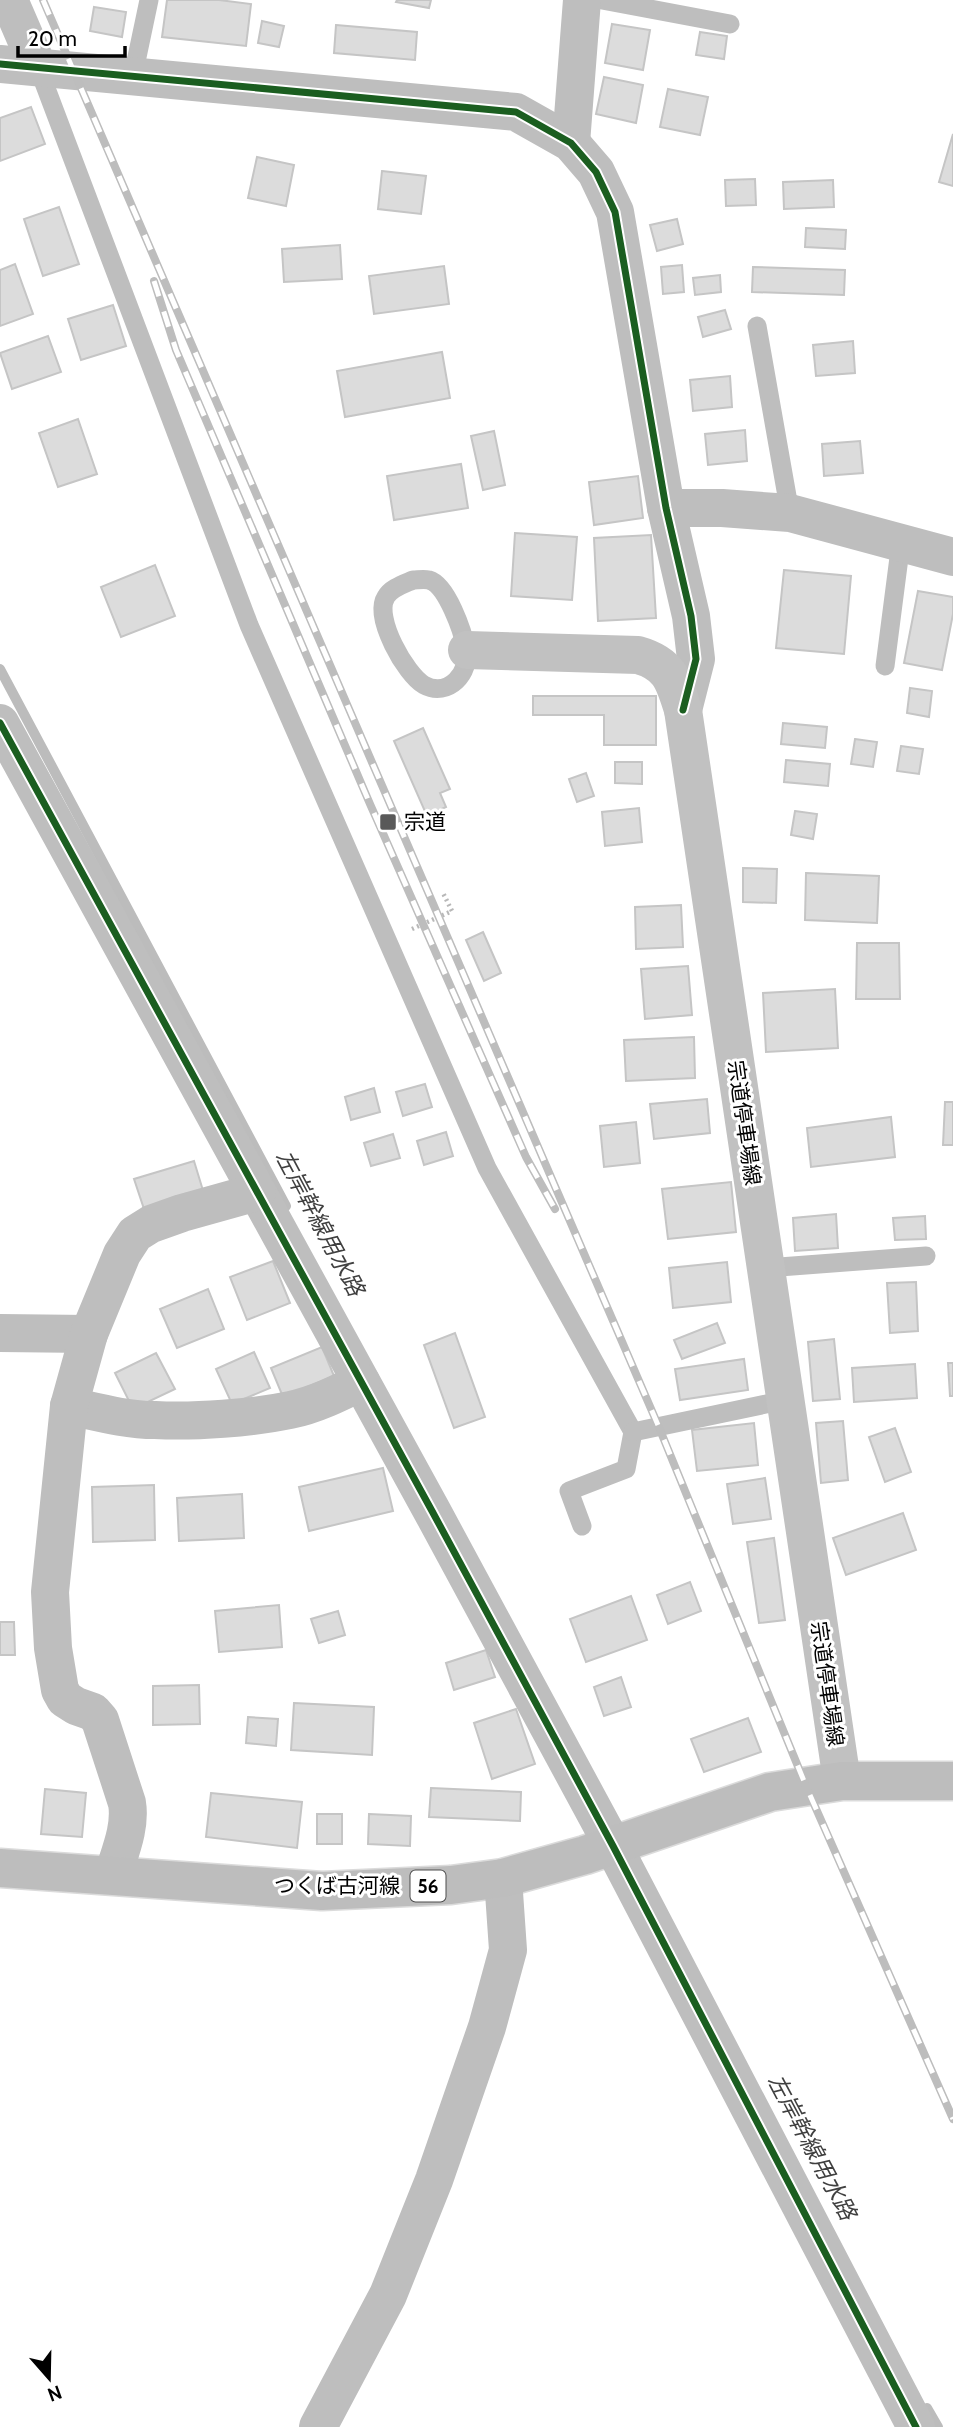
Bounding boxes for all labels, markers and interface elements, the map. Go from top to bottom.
scale bar [18,14,124,58]
text: 20 m [28,26,77,51]
place label: 宗道 [404,809,446,834]
marker: 宗道 [378,812,398,832]
street label: 宗道停車場線 [723,1059,766,1187]
water label: 左岸幹線用水路 [270,1145,371,1302]
street label: 宗道停車場線 [806,1620,849,1748]
road number: 56 [410,1870,446,1902]
street label: つくば古河線 [274,1873,400,1898]
water label: 左岸幹線用水路 [762,2069,863,2226]
north arrow [14,2343,84,2413]
text: N [44,2380,65,2407]

